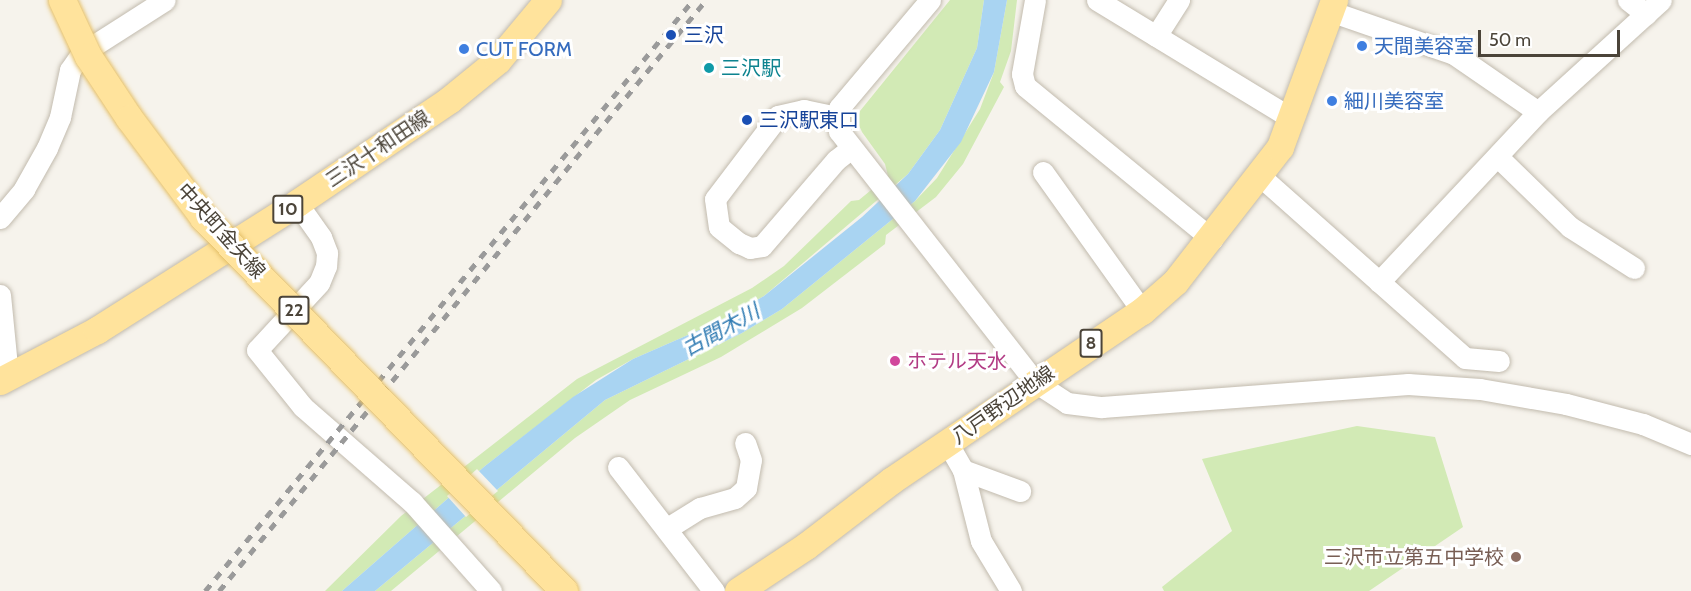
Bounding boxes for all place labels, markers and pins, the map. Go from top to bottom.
place label: 三沢 [684,23,724,47]
marker: 三沢 [662,26,680,44]
place label: 天間美容室 [1374,34,1474,58]
place label: CUT FORM [476,37,572,61]
marker: 天間美容室 [1355,39,1369,53]
marker: CUT FORM [457,42,471,56]
place label: 三沢駅 [721,56,781,80]
marker: 三沢駅 [702,61,716,75]
place label: 細川美容室 [1344,89,1444,113]
marker: 細川美容室 [1325,94,1339,108]
place label: 三沢駅東口 [759,108,859,132]
marker: 三沢駅東口 [740,113,754,127]
place label: ホテル天水 [907,349,1007,373]
marker: ホテル天水 [888,354,902,368]
place label: 三沢市立第五中学校 [1324,545,1504,569]
marker: 三沢市立第五中学校 [1509,550,1523,564]

